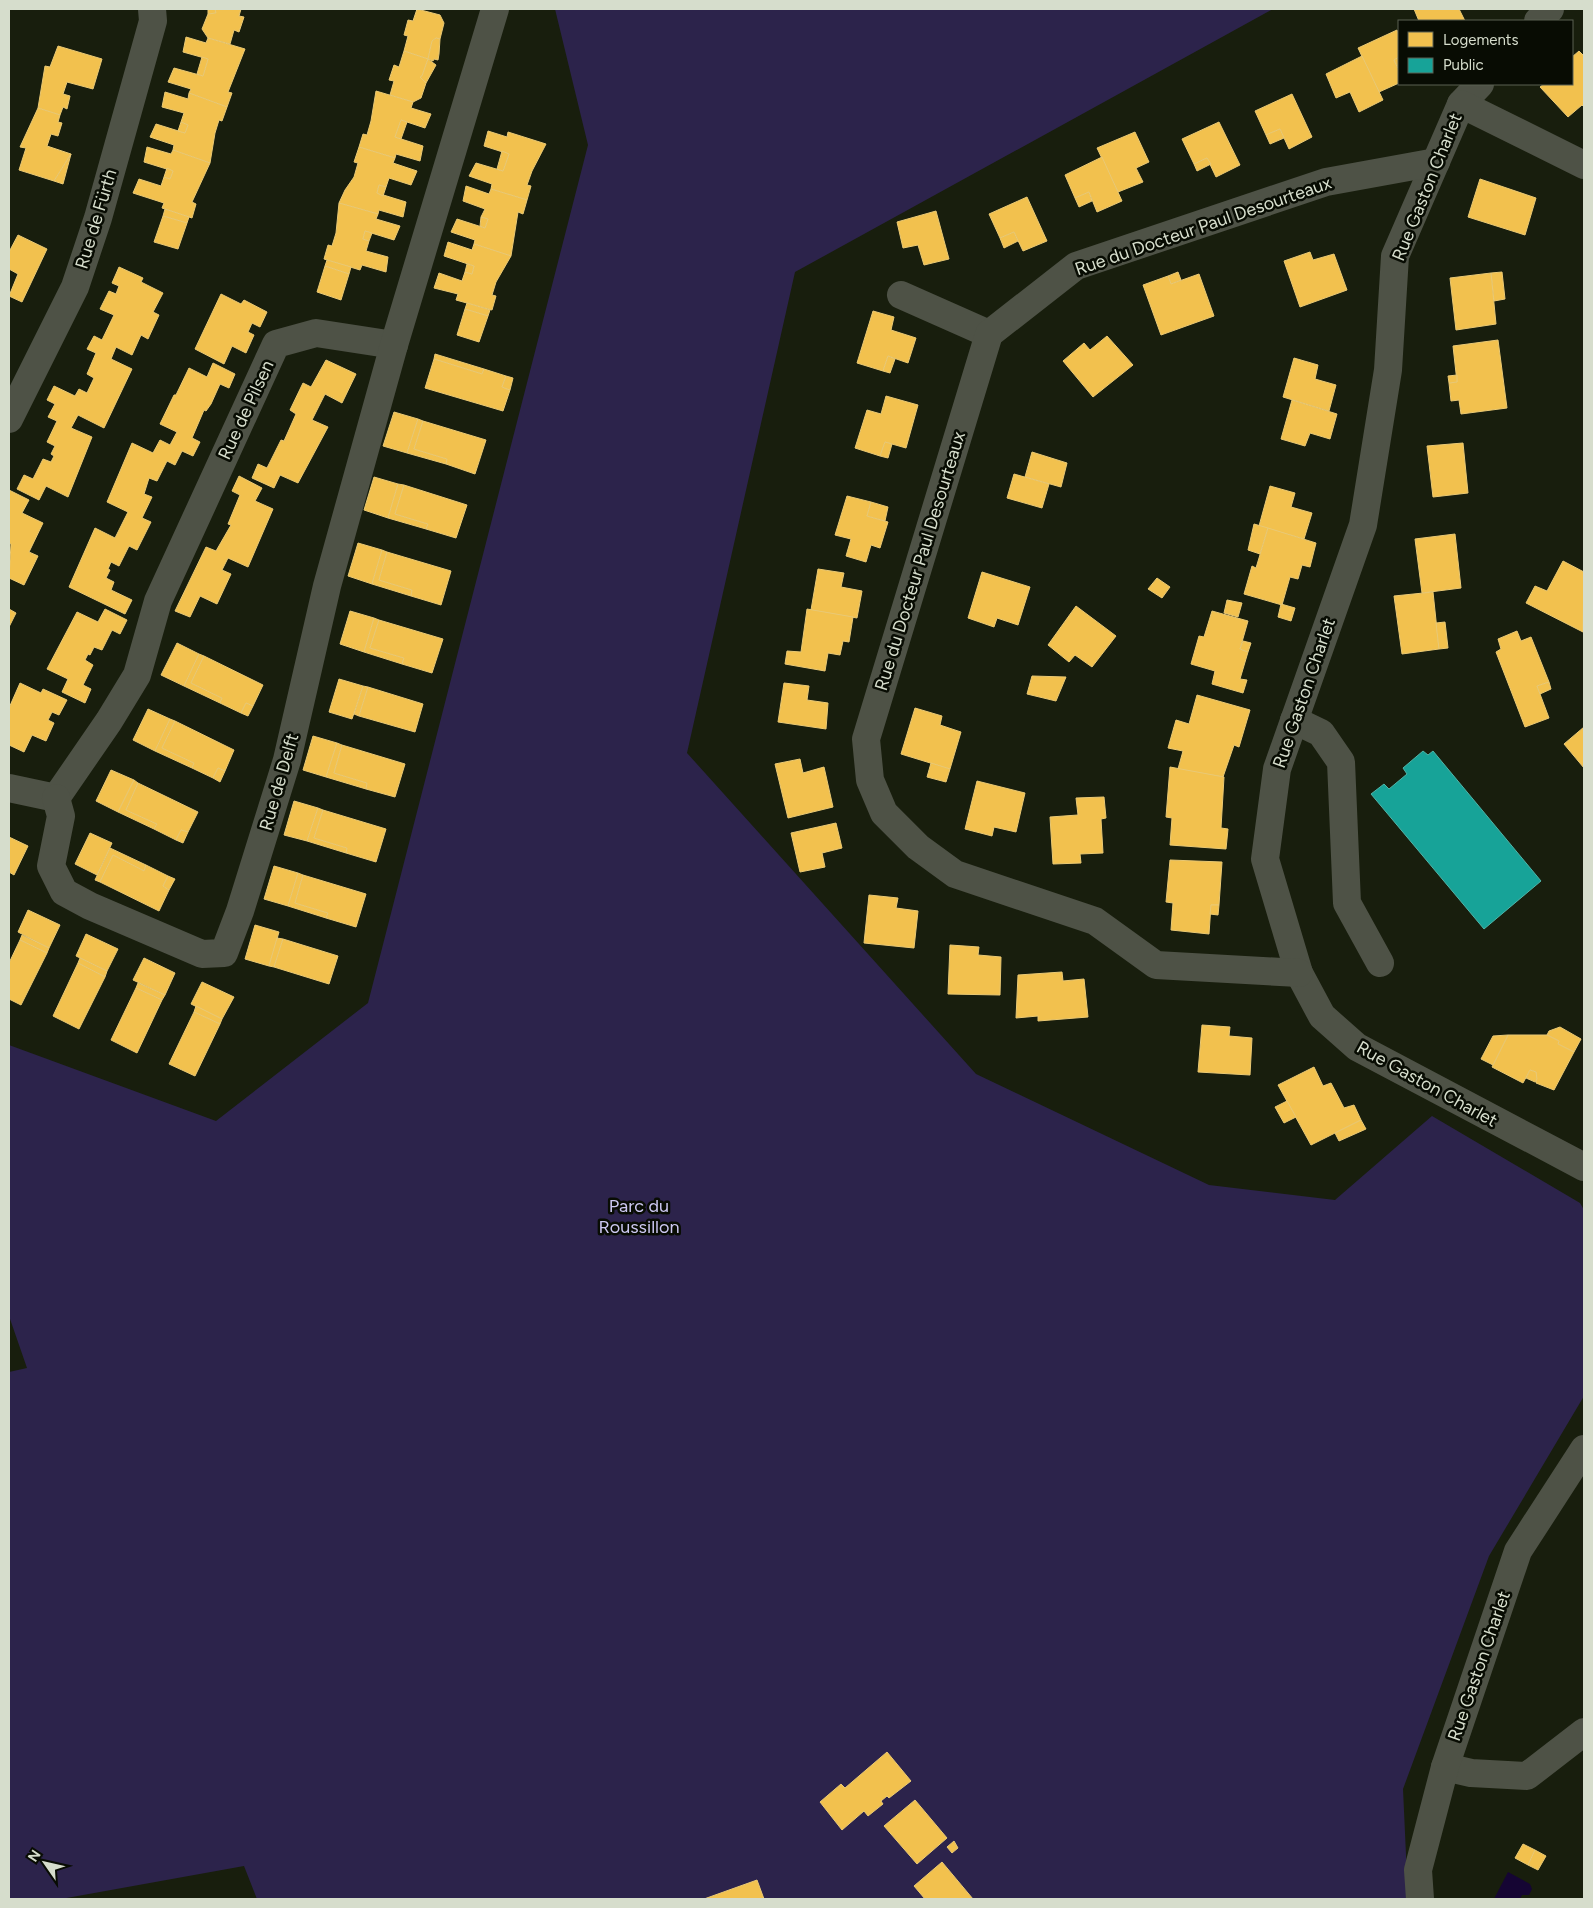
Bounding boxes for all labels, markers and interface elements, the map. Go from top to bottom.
legend [1398,20,1573,85]
text: Logements [1443,31,1518,49]
text: Public [1443,56,1484,74]
street label: Rue Gaston Charlet [1387,110,1467,264]
street label: Rue de Fürth [70,167,122,271]
street label: Rue du Docteur Paul Desourteaux [1072,172,1335,280]
street label: Rue de Pilsen [213,357,279,463]
street label: Rue du Docteur Paul Desourteaux [870,428,970,693]
street label: Rue Gaston Charlet [1268,615,1340,771]
street label: Rue de Delft [255,731,303,833]
street label: Rue Gaston Charlet [1353,1036,1501,1132]
park label: Parc du Roussillon [598,1195,680,1238]
street label: Rue Gaston Charlet [1443,1588,1515,1744]
north arrow [20,1838,70,1888]
text: N [25,1847,45,1865]

